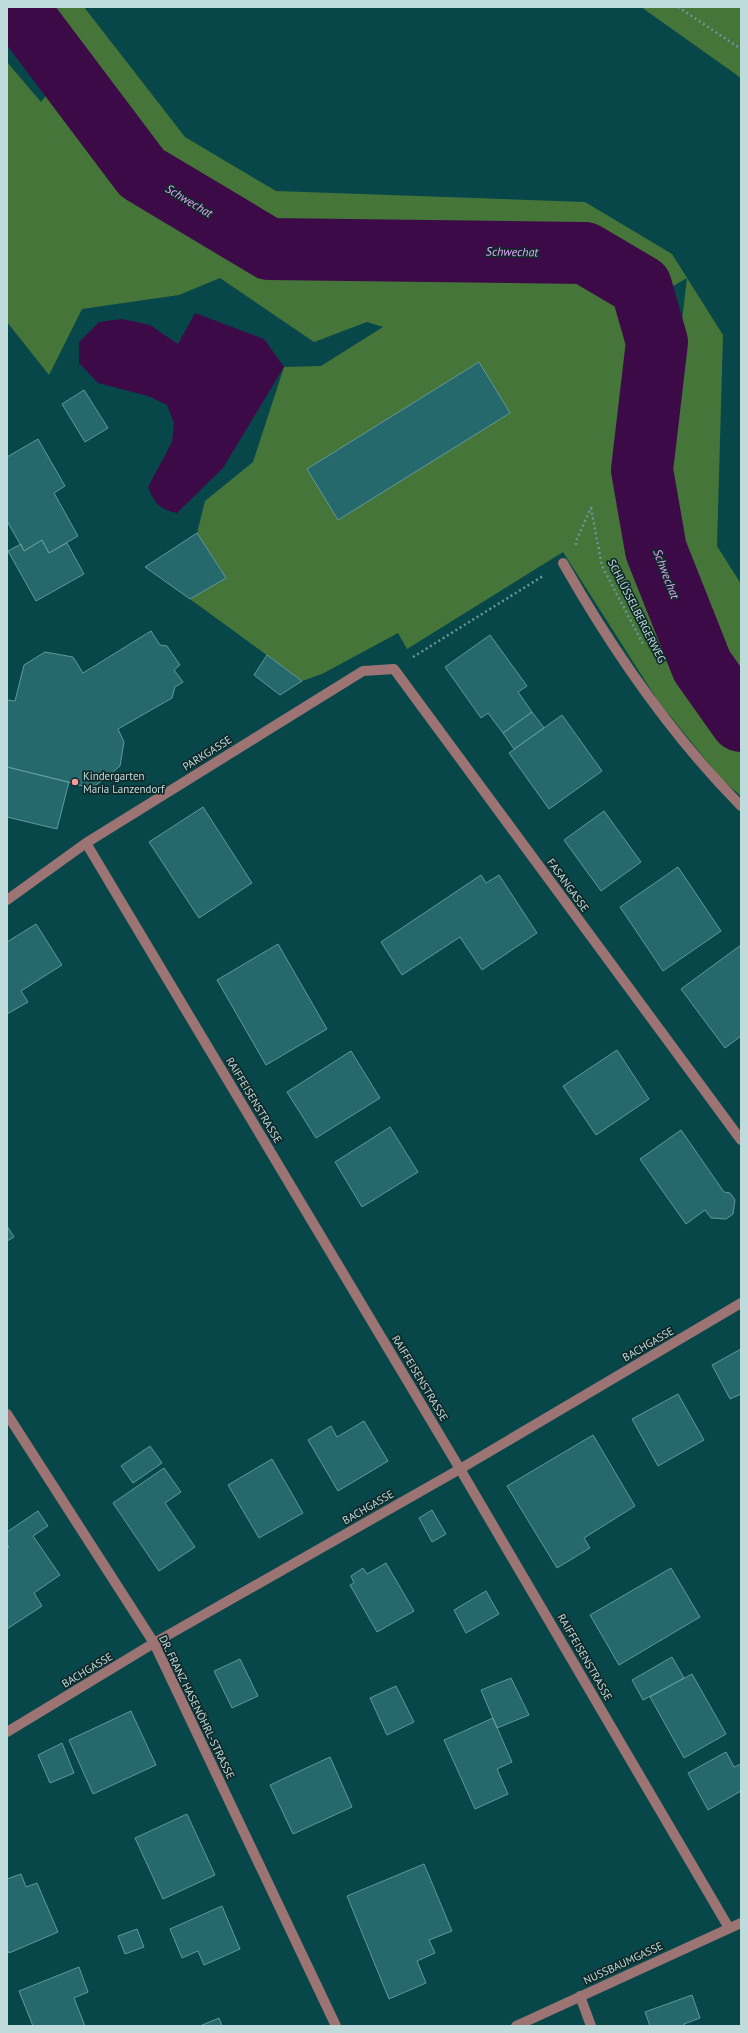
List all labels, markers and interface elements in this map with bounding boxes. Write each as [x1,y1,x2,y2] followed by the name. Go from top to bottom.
[163,181,217,221] water label: Schwechat
[486,244,539,259] water label: Schwechat
[650,547,683,602] water label: Schwechat
[605,557,669,665] street label: SCHLÜSSELBERGERWEG
[180,732,234,774] street label: PARKGASSE
[83,769,165,796] place label: Kindergarten Maria Lanzendorf
[70,777,80,787] marker: Kindergarten Maria Lanzendorf
[544,856,592,914] street label: FASANGASSE
[223,1055,285,1146] street label: RAIFFEISENSTRASSE
[620,1324,676,1364] street label: BACHGASSE
[389,1333,451,1424] street label: RAIFFEISENSTRASSE
[340,1487,396,1527] street label: BACHGASSE
[555,1611,616,1703] street label: RAIFFEISENSTRASSE
[156,1633,238,1781] street label: DR. FRANZ HASENÖHRL-STRASSE
[59,1649,115,1691] street label: BACHGASSE
[581,1938,665,1987] street label: NUSSBAUMGASSE

